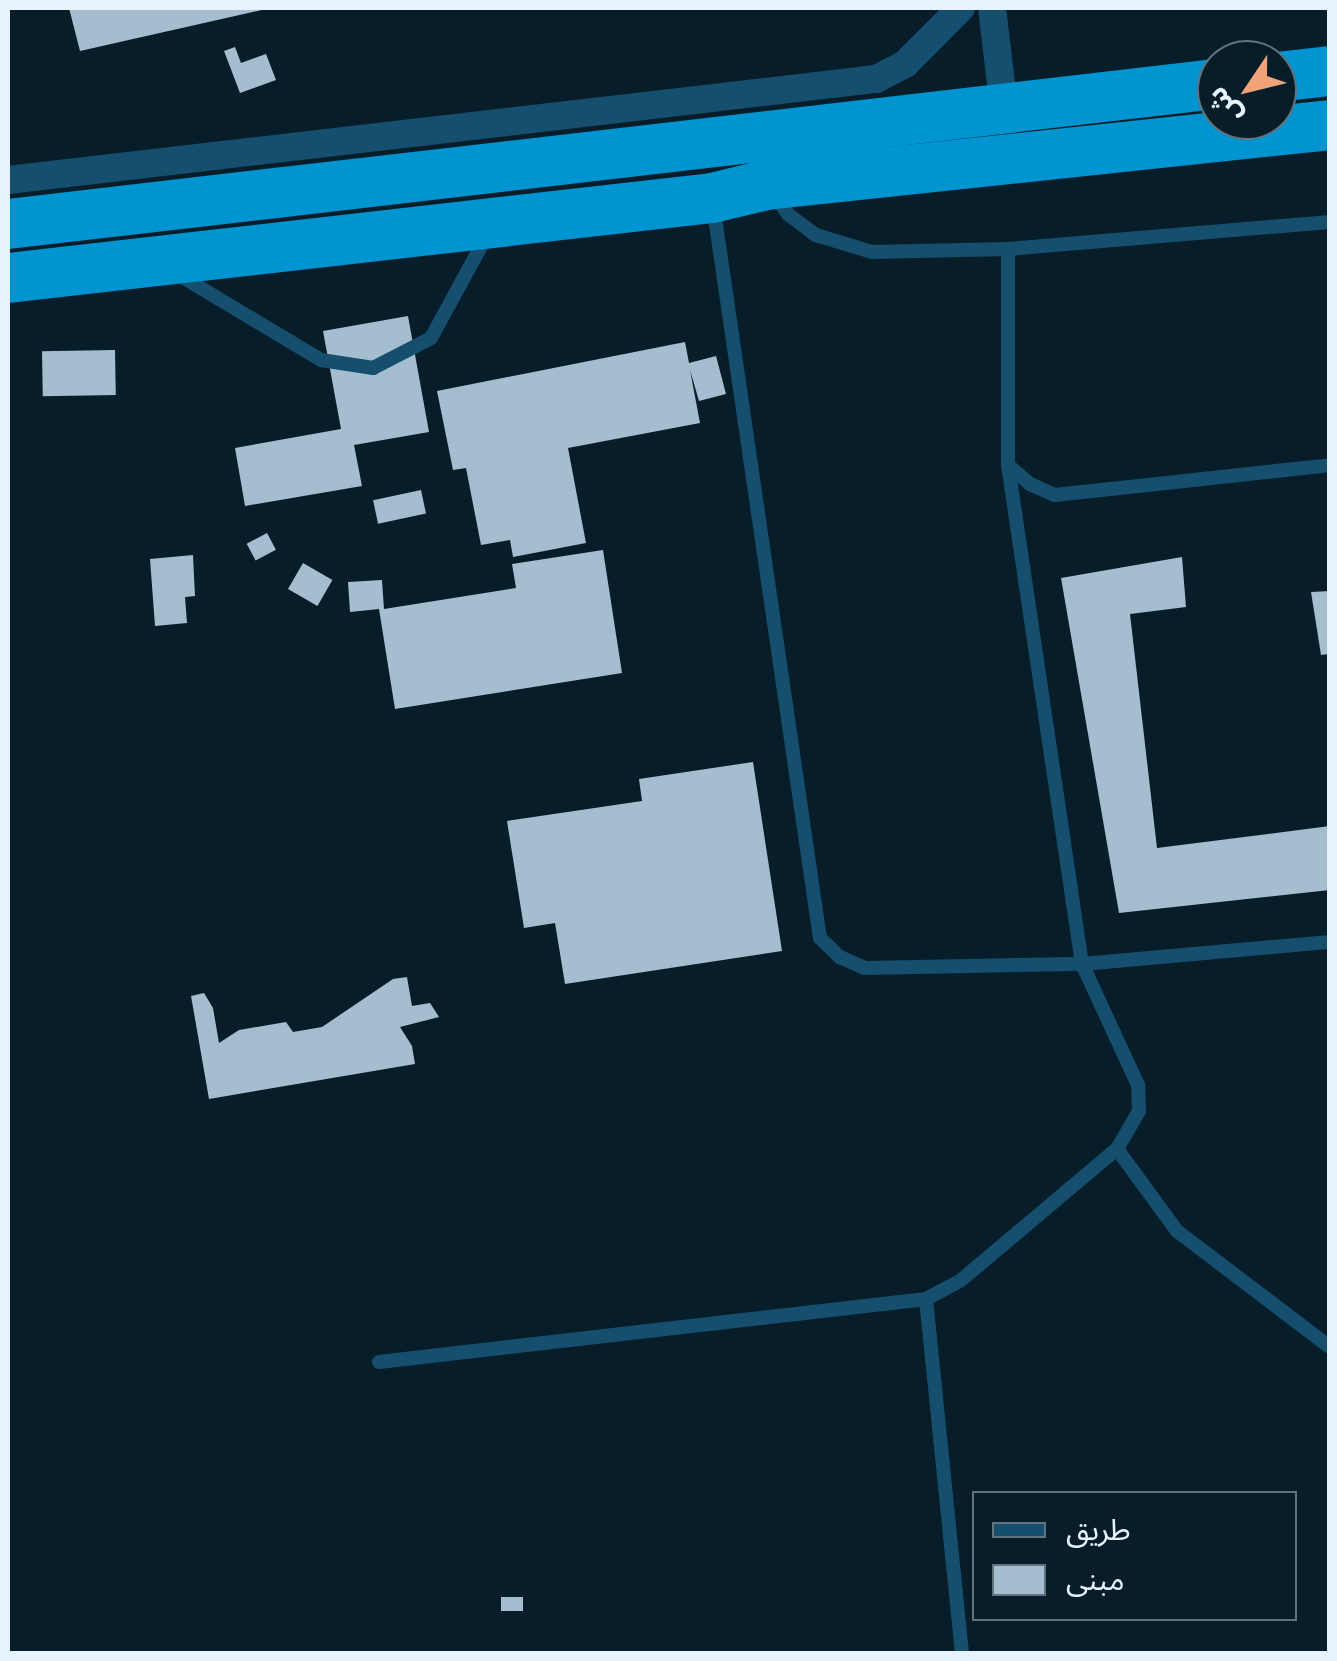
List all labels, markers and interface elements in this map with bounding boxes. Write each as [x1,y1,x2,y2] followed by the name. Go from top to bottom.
[1197,40,1297,140] north arrow
[1197,79,1251,133] text: ش
[972,1491,1297,1621] legend
[1066,1509,1131,1549] text: طريق
[1066,1559,1124,1599] text: مبنى

